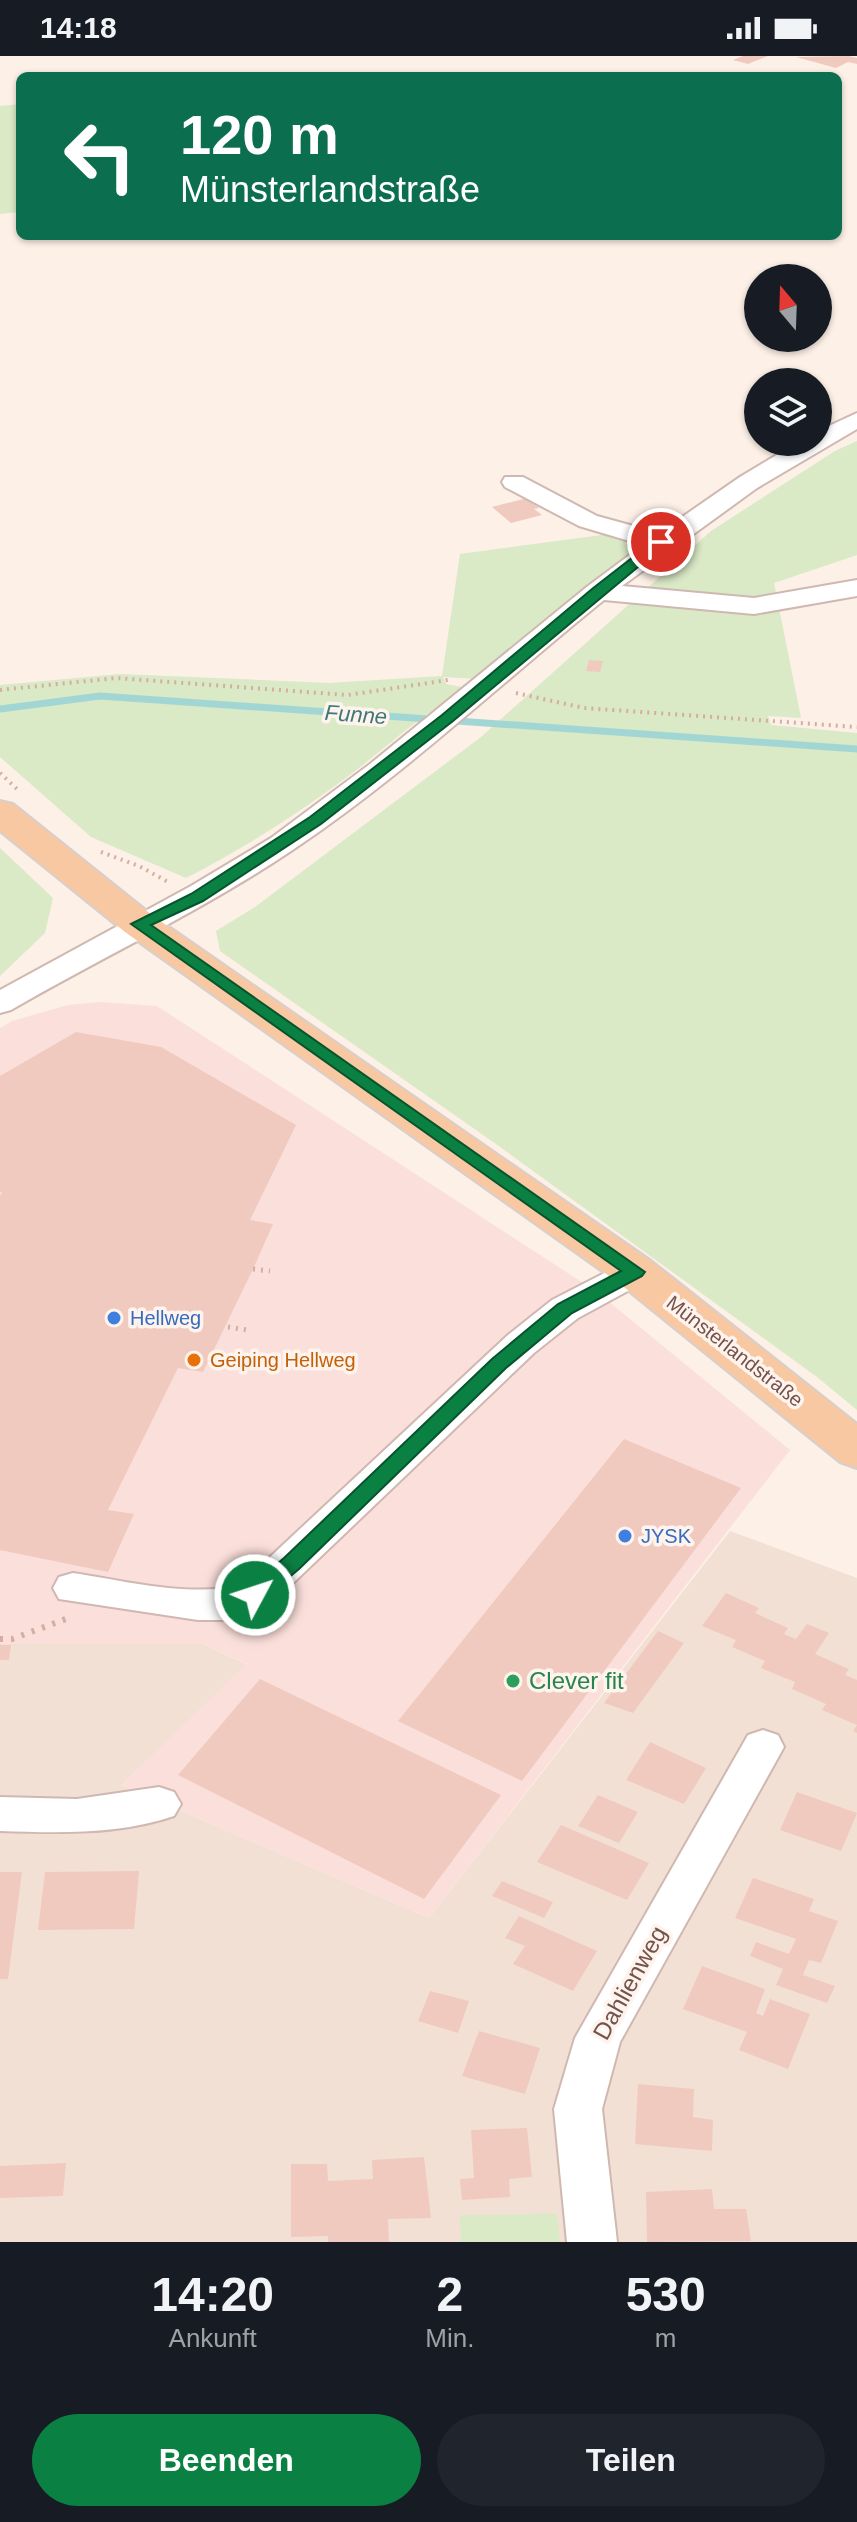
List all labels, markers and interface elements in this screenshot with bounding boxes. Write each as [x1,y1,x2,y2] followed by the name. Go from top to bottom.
[40,11,117,44] text: 14:18
[180,103,339,166] text: 120 m
[48,104,152,208] icon: left
[180,169,480,210] text: Münsterlandstraße
[744,264,832,352] north arrow
[744,264,832,456] map controls
[744,368,832,456] button: layers
[627,508,695,576] pin
[639,520,683,564] icon: arrive
[324,700,388,729] water label: Funne
[663,1291,807,1411] street label: Münsterlandstraße
[130,1307,201,1329] place label: Hellweg
[105,1309,123,1327] marker: Hellweg
[210,1349,356,1371] place label: Geiping Hellweg
[185,1351,203,1369] marker: Geiping Hellweg
[641,1525,692,1547] place label: JYSK
[616,1527,634,1545] marker: JYSK
[213,1553,297,1637] position arrow
[529,1667,624,1694] place label: Clever fit
[504,1672,522,1690] marker: Clever fit
[587,1921,672,2044] street label: Dahlienweg
[151,2268,274,2321] text: 14:20
[436,2268,463,2321] text: 2
[626,2268,706,2321] text: 530
[169,2323,257,2353] text: Ankunft
[425,2323,474,2353] text: Min.
[655,2323,677,2353] text: m
[32,2414,421,2506] button: Beenden
[437,2414,825,2506] button: Teilen

